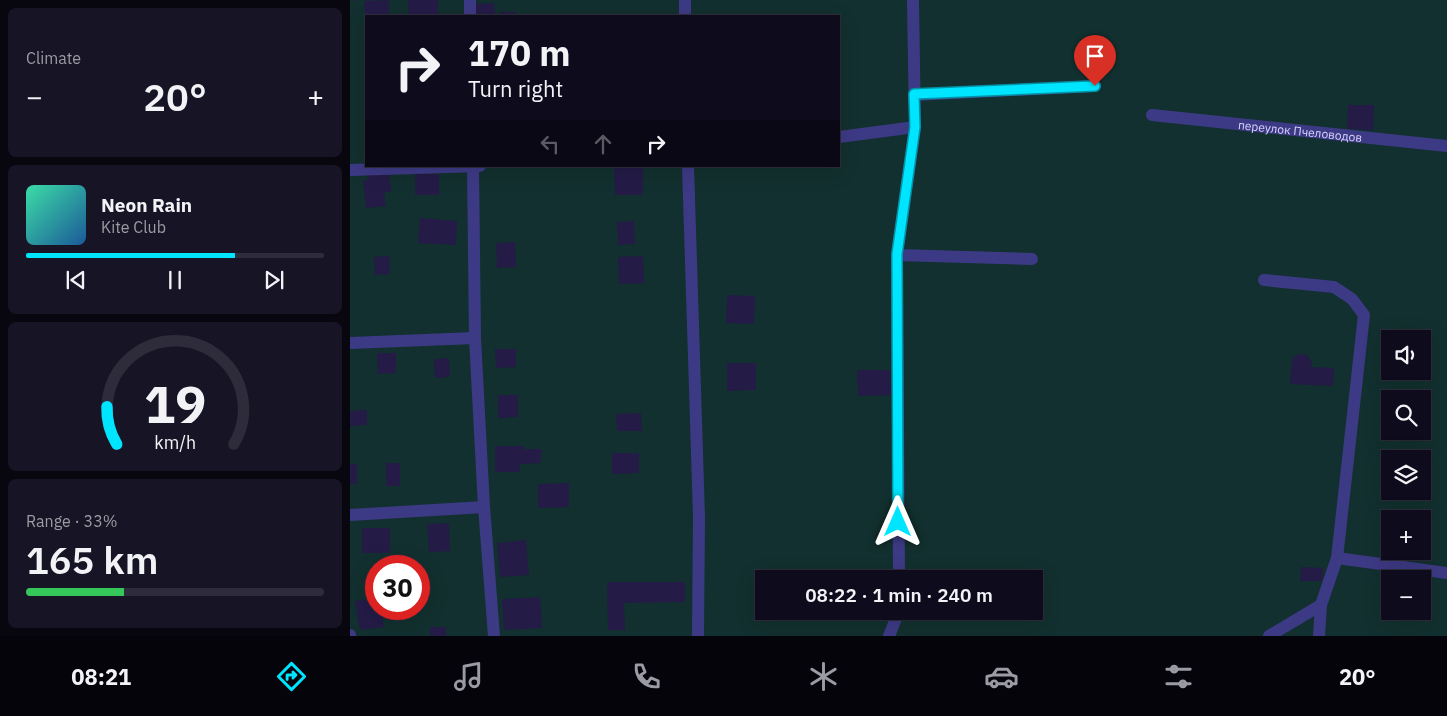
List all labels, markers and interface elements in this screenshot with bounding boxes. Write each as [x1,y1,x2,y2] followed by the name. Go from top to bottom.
[468,30,571,76] text: 170 m
[385,35,450,100] icon: right
[1074,35,1116,86] pin
[1081,42,1109,70] icon: arrive
[26,48,81,68] text: Climate
[143,72,207,121] text: 20°
[468,74,563,103] text: Turn right
[26,78,43,115] text: −
[307,78,324,115] text: +
[1237,117,1363,145] street label: переулок Пчеловодов
[536,130,564,158] icon: left
[589,130,617,158] icon: ahead
[642,130,670,158] icon: right
[101,193,192,217] text: Neon Rain
[101,217,166,237] text: Kite Club
[62,266,90,294] icon: previous
[161,266,189,294] icon: pause
[260,266,288,294] icon: next
[1381,330,1431,620] map controls
[1381,330,1431,380] button: sound
[144,370,206,437] text: 19
[1381,390,1431,440] button: search
[154,431,196,454] text: km/h
[1381,450,1431,500] button: layers
[871,495,923,547] position arrow
[1381,510,1431,560] button: +
[26,511,118,531] text: Range · 33%
[26,535,158,584] text: 165 km
[365,555,430,620] speed limit sign: 30
[1381,570,1431,620] button: −
[805,583,993,607] text: 08:22 · 1 min · 240 m
[274,659,309,694] icon: directions
[451,659,486,694] icon: music
[629,659,664,694] icon: phone
[806,659,841,694] icon: climate
[984,659,1019,694] icon: car
[1161,659,1196,694] icon: filters
[71,662,131,691] text: 08:21
[1339,662,1376,691] text: 20°

